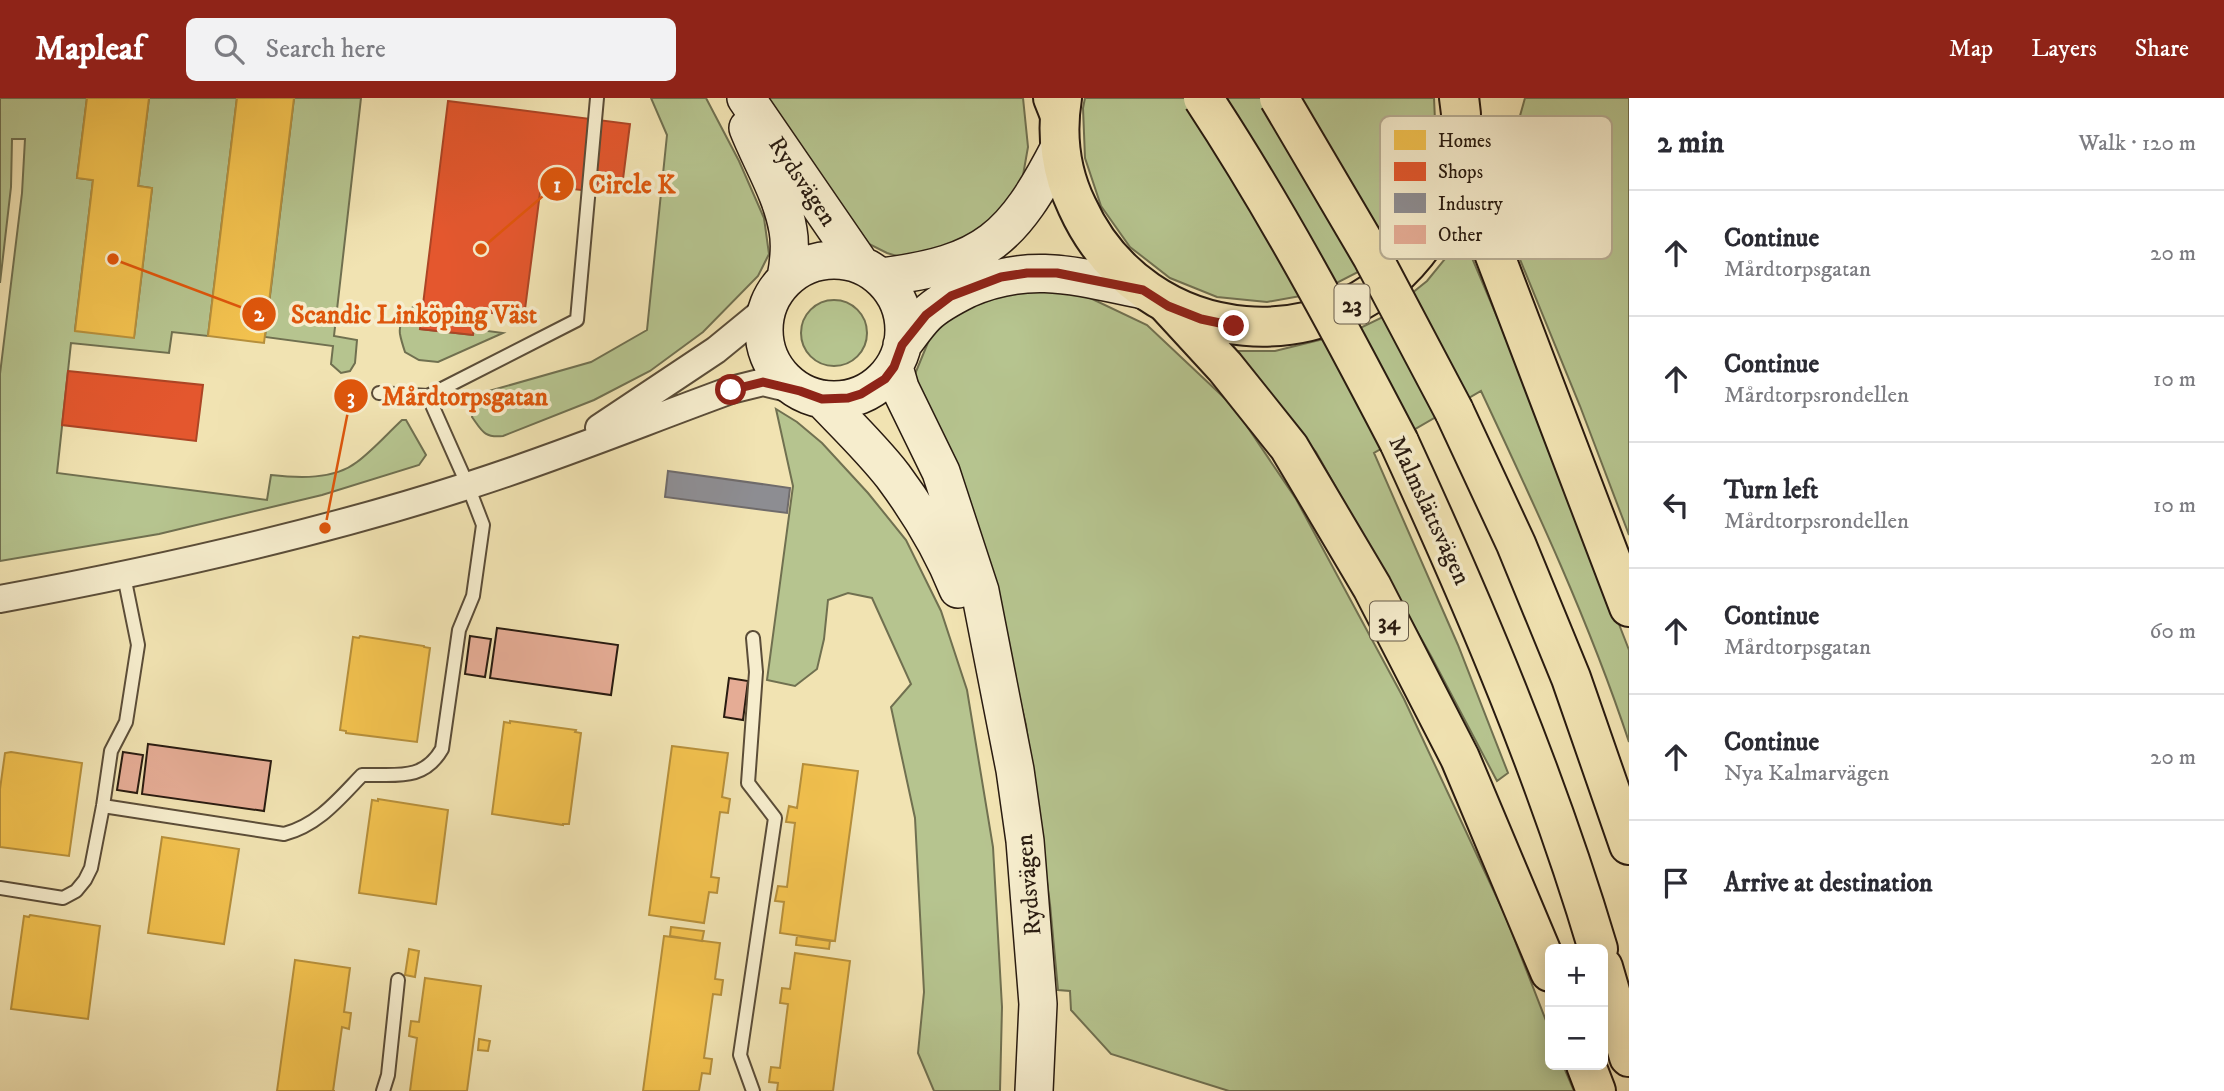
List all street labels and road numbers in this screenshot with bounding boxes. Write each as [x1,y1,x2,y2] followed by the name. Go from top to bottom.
[761,131,843,233] street label: Rydsvägen
[1334,284,1370,324] road number: 23
[1381,431,1477,590] street label: Malmslättsvägen
[1370,601,1408,640] road number: 34
[1010,832,1048,937] street label: Rydsvägen

